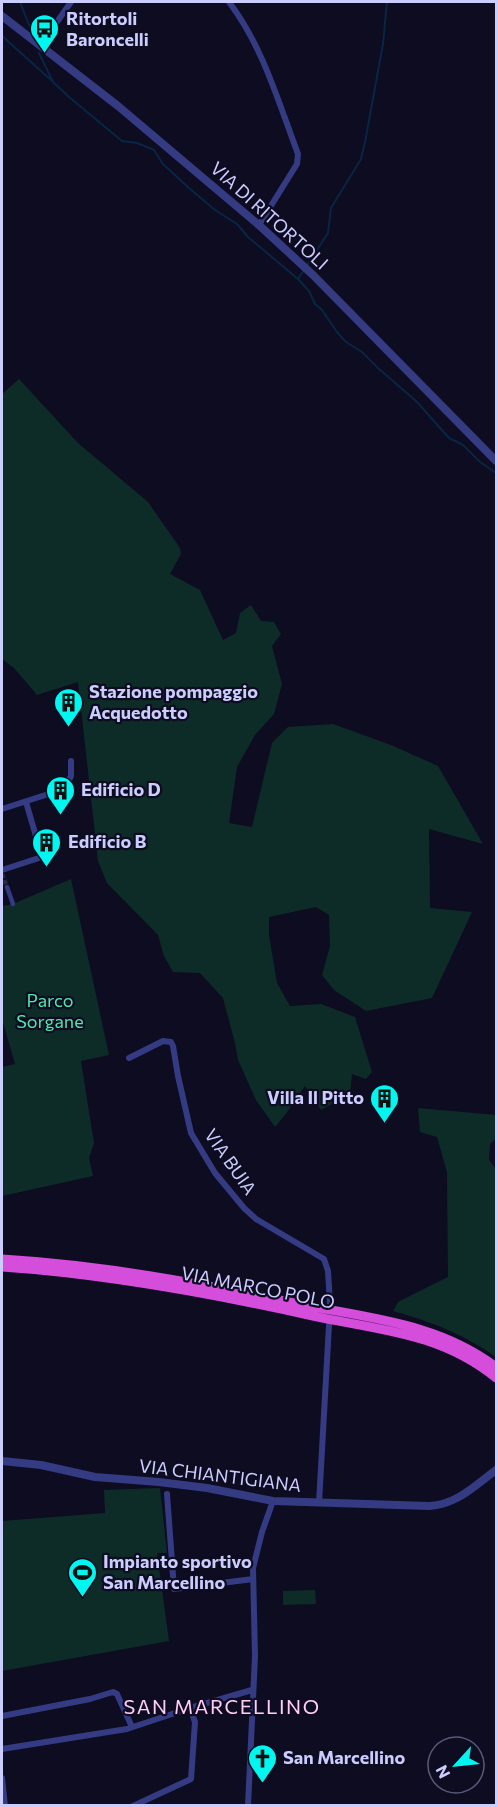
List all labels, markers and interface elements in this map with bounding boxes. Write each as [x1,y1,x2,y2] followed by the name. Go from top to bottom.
[66,7,149,50] place label: Ritortoli Baroncelli
[29,13,61,55] bus stop icon: Ritortoli Baroncelli
[206,157,333,274] street label: VIA DI RITORTOLI
[89,680,258,723] place label: Stazione pompaggio Acquedotto
[52,686,84,728] building icon: Stazione pompaggio Acquedotto
[44,774,76,816] building icon: Edificio D
[81,778,161,800] place label: Edificio D
[31,826,63,868] building icon: Edificio B
[68,830,147,852] place label: Edificio B
[16,989,84,1032] park label: Parco Sorgane
[369,1082,401,1124] building icon: Villa Il Pitto
[267,1086,364,1108] place label: Villa Il Pitto
[200,1124,261,1199] street label: VIA BUIA
[180,1261,337,1313] street label: VIA MARCO POLO
[138,1454,303,1496] street label: VIA CHIANTIGIANA
[103,1550,252,1593] place label: Impianto sportivo San Marcellino
[66,1556,98,1598] sports icon: Impianto sportivo San Marcellino
[124,1694,320,1718] district label: SAN MARCELLINO
[426,1735,486,1795] north arrow
[246,1742,278,1784] church icon: San Marcellino
[283,1746,405,1768] place label: San Marcellino
[431,1762,453,1782] text: N

